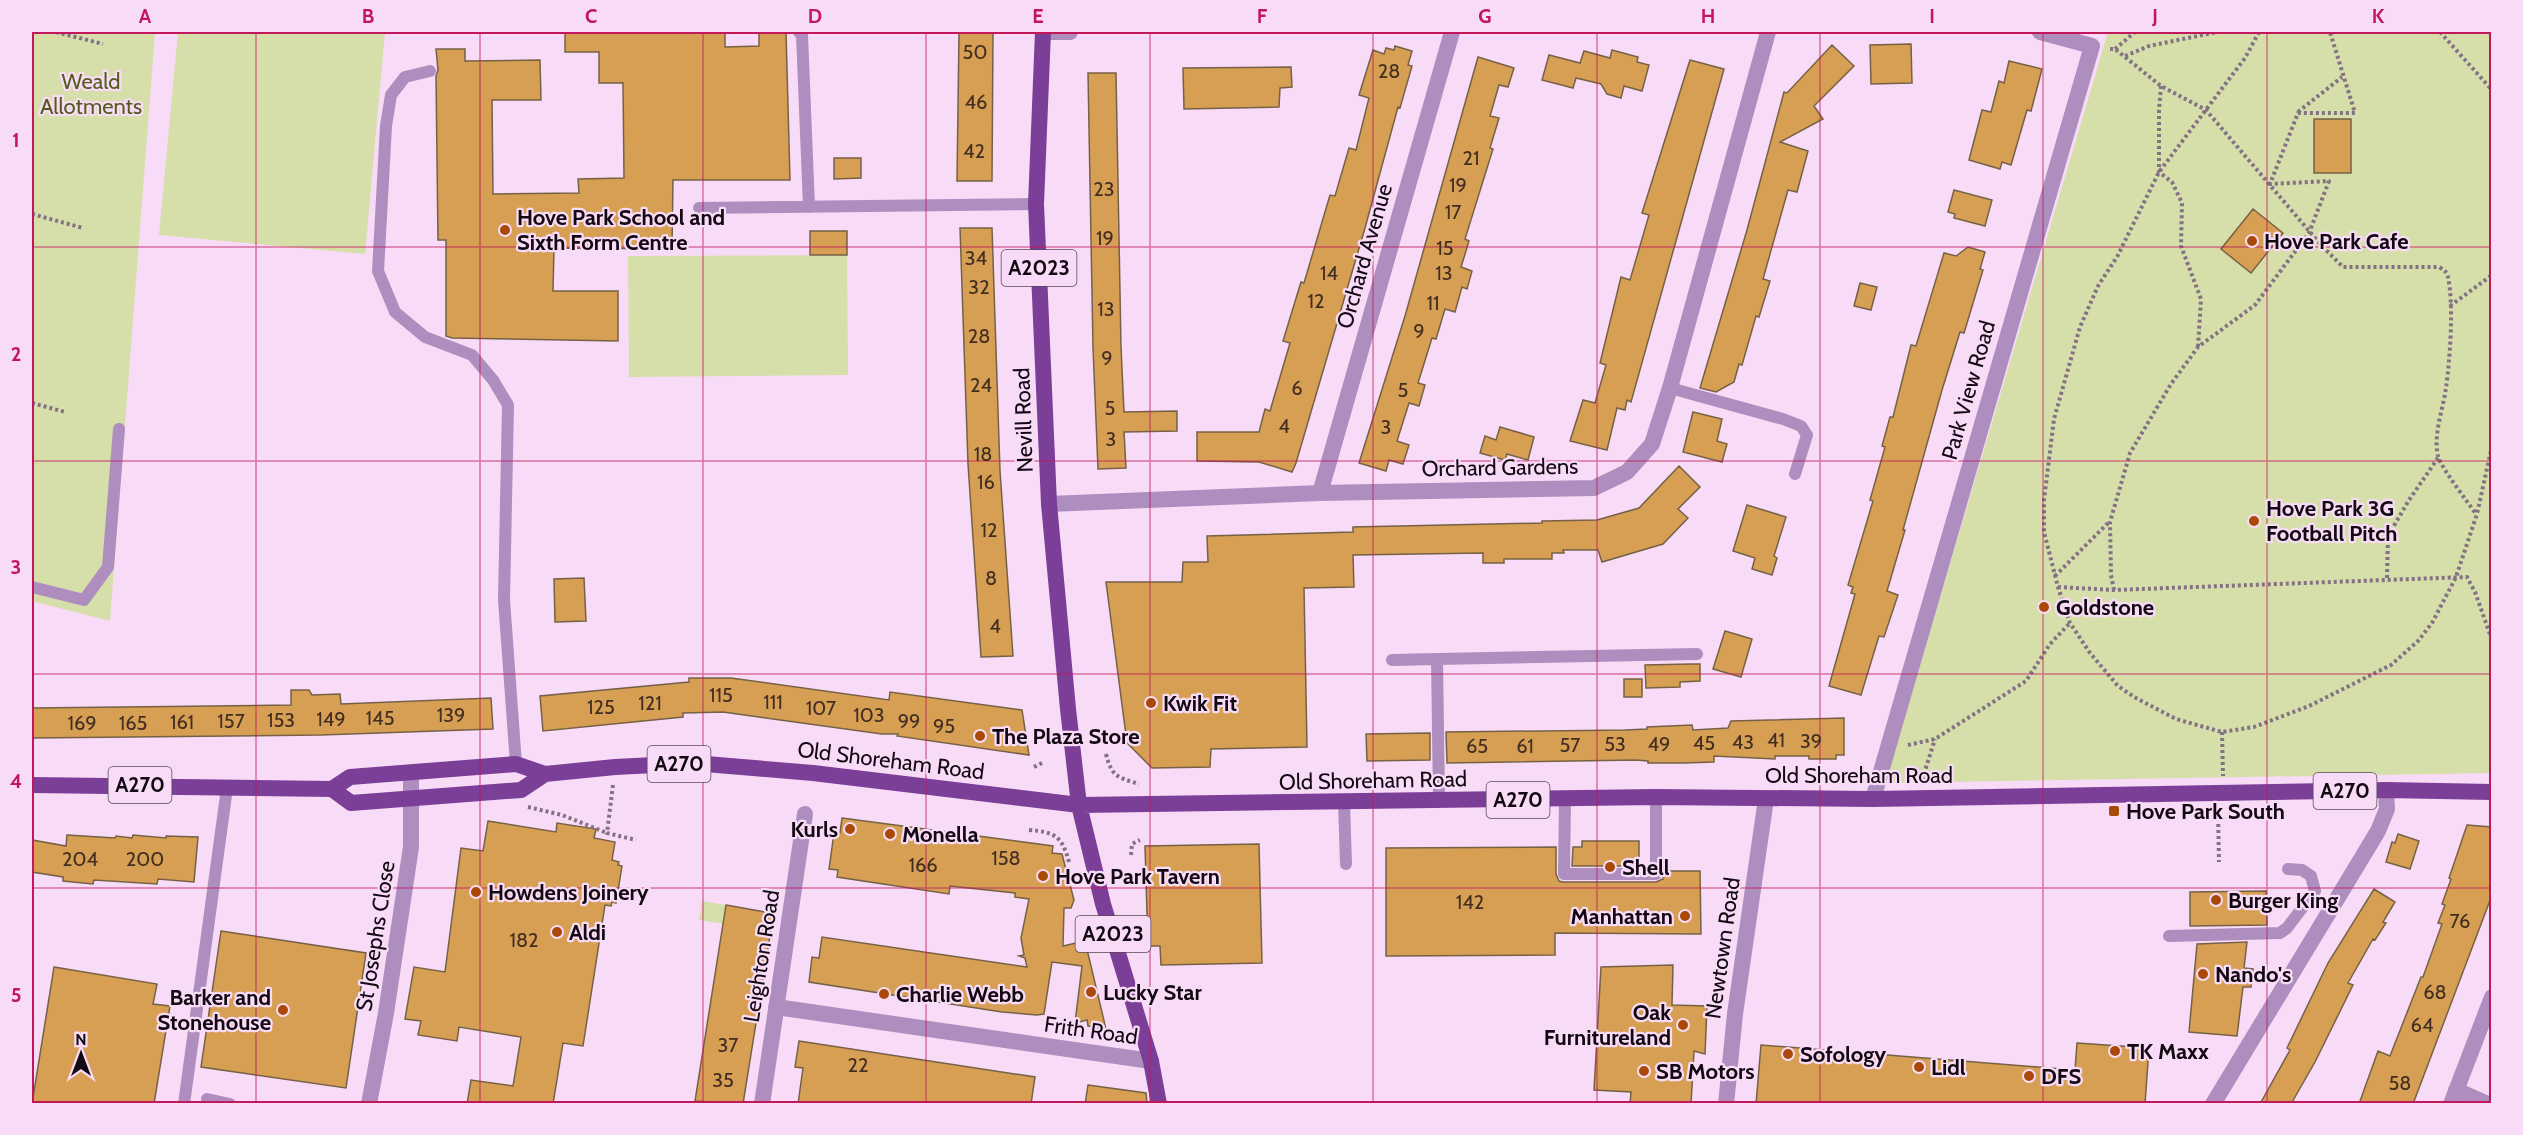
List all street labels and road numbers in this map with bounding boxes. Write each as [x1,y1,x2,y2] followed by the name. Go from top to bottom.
[1331,181,1398,332] street label: Orchard Avenue
[1002,250,1076,286] road number: A2023
[1936,317,2001,463] street label: Park View Road
[1008,367,1039,473] street label: Nevill Road
[1421,453,1579,482] street label: Orchard Gardens
[796,736,986,785] street label: Old Shoreham Road
[648,746,710,782] road number: A270
[1765,762,1953,789] street label: Old Shoreham Road
[1279,765,1467,796] street label: Old Shoreham Road
[108,767,172,803] road number: A270
[2314,773,2376,809] road number: A270
[1486,782,1550,818] road number: A270
[350,859,401,1013] street label: St Josephs Close
[1699,876,1746,1021] street label: Newtown Road
[738,888,785,1024] street label: Leighton Road
[1076,916,1150,952] road number: A2023
[1042,1011,1139,1050] street label: Frith Road

